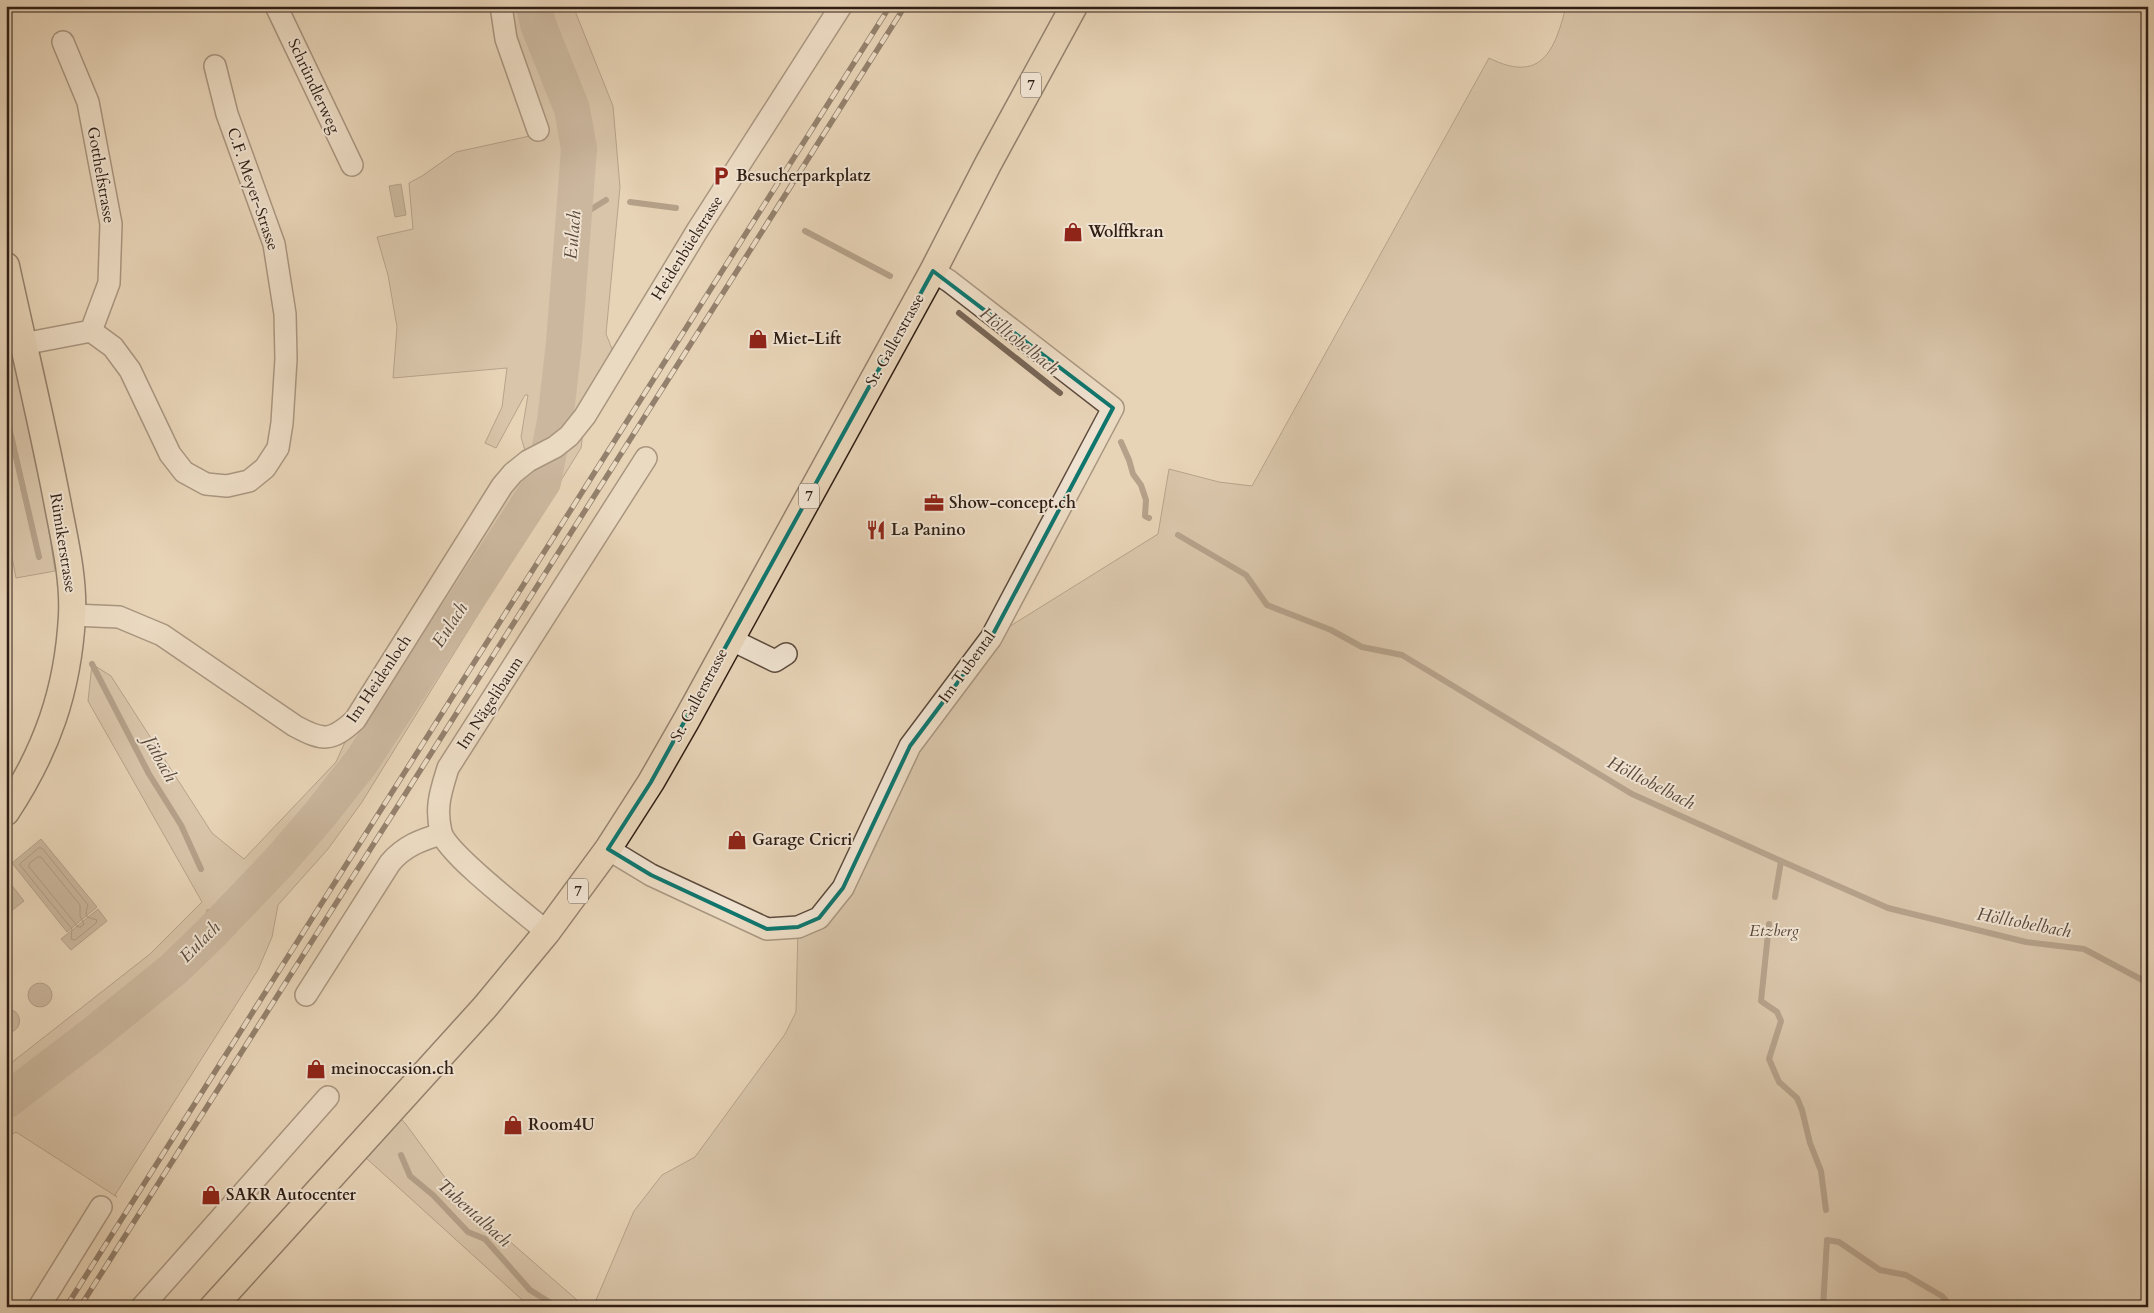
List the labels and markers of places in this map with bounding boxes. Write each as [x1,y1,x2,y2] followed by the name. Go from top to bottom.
[710,165,732,187] parking icon: Besucherparkplatz
[736,165,871,187] place label: Besucherparkplatz
[1062,221,1084,243] shop icon: Wolffkran
[1087,221,1164,243] place label: Wolffkran
[747,328,769,350] shop icon: Miet-Lift
[773,328,842,350] place label: Miet-Lift
[923,492,945,514] office icon: Show-concept.ch
[949,492,1076,514] place label: Show-concept.ch
[865,519,887,541] restaurant icon: La Panino
[891,519,966,541] place label: La Panino
[726,829,748,851] shop icon: Garage Cricri
[752,829,852,851] place label: Garage Cricri
[305,1058,327,1080] shop icon: meinoccasion.ch
[331,1058,454,1080] place label: meinoccasion.ch
[502,1114,524,1136] shop icon: Room4U
[528,1114,594,1136] place label: Room4U
[200,1184,222,1206] shop icon: SAKR Autocenter
[226,1184,356,1206] place label: SAKR Autocenter

